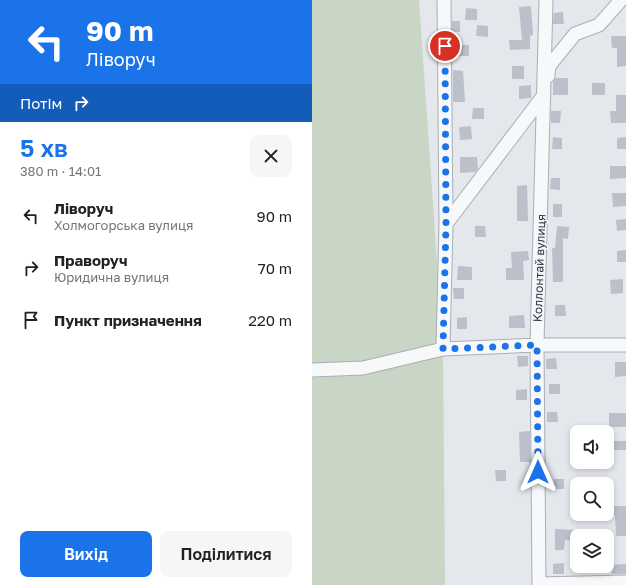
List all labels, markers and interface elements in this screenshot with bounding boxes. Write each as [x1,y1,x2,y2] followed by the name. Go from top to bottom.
[86,14,153,47] text: 90 m
[20,16,72,68] icon: left
[428,29,462,63] pin
[434,35,456,57] icon: arrive
[86,48,156,70] text: Ліворуч
[70,92,92,114] icon: right
[20,94,62,112] text: Потім
[20,133,68,162] text: 5 хв
[250,135,292,177] button: close
[20,163,101,179] text: 380 m · 14:01
[54,199,113,217] text: Ліворуч
[20,205,42,227] icon: left
[257,207,292,225] text: 90 m
[530,214,548,322] street label: Коллонтай вулиця
[54,217,194,233] text: Холмогорська вулиця
[54,251,128,269] text: Праворуч
[20,257,42,279] icon: right
[258,259,292,277] text: 70 m
[54,269,169,285] text: Юридична вулиця
[20,309,42,331] icon: arrive
[54,311,202,329] text: Пункт призначення
[248,311,292,329] text: 220 m
[570,425,614,573] map controls
[570,425,614,469] button: sound
[517,451,559,493] position arrow
[570,477,614,521] button: search
[570,529,614,573] button: layers
[20,531,152,577] button: Вихід
[160,531,292,577] button: Поділитися

